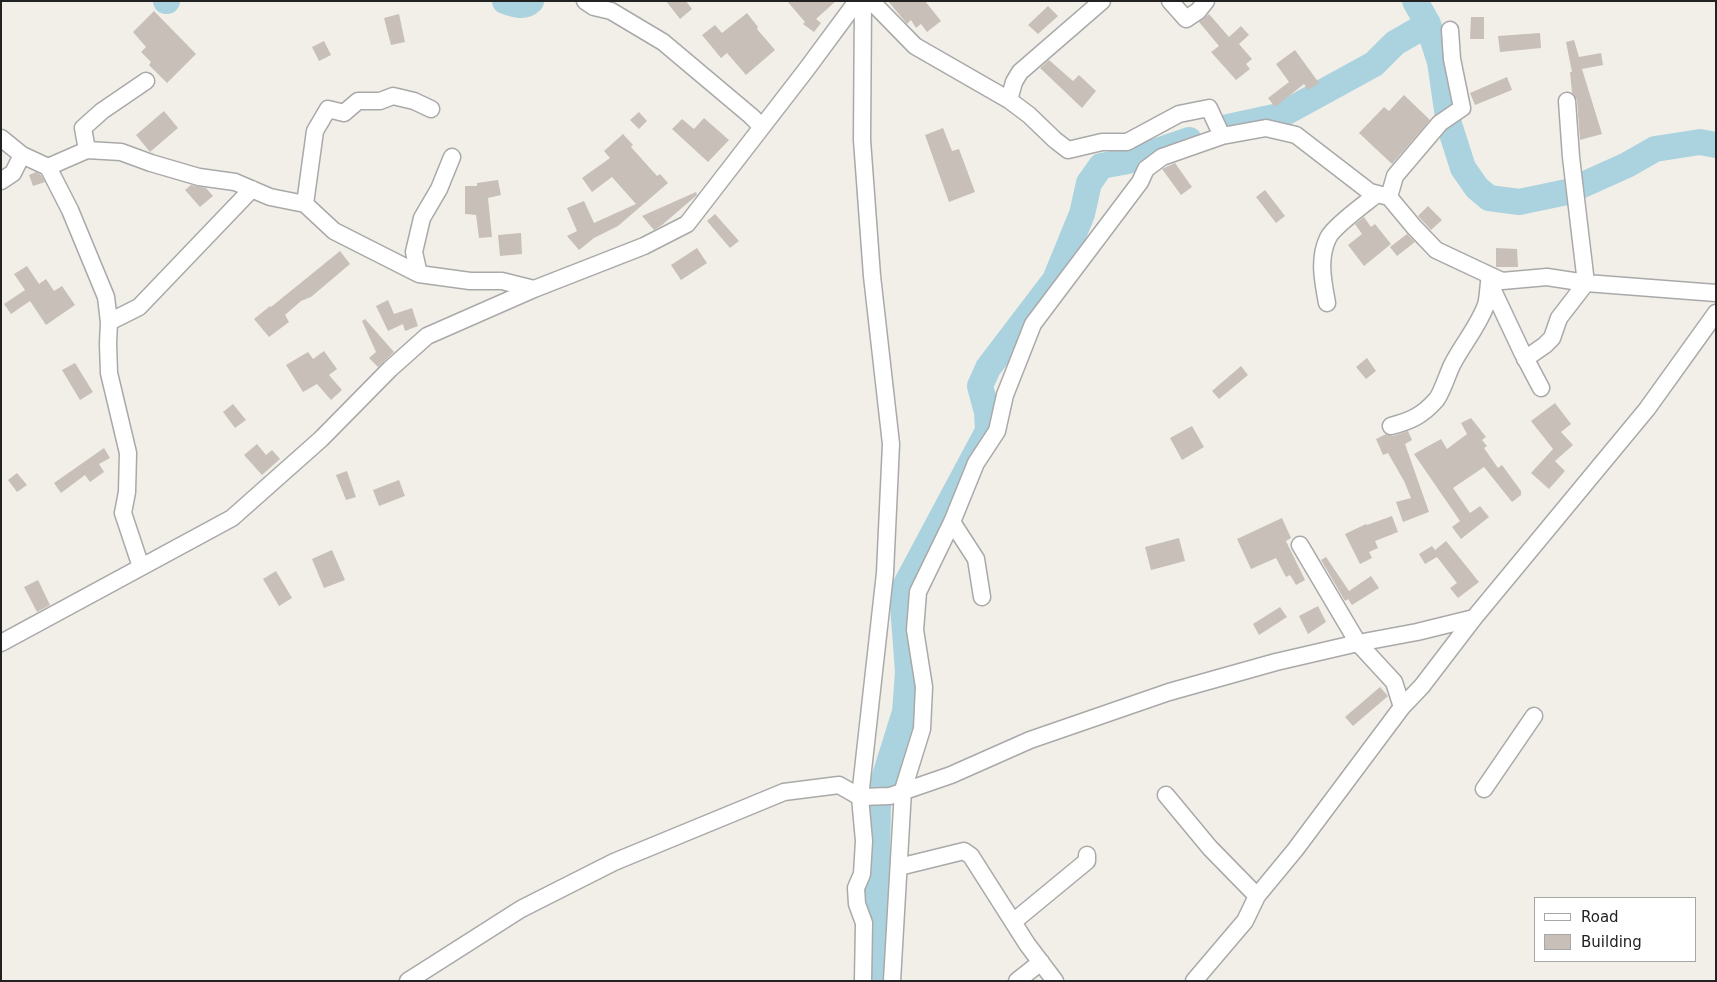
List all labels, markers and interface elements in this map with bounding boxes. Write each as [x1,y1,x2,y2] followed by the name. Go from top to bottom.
[1534,897,1697,962] legend
[1581,908,1619,926] text: Road
[1581,933,1642,951] text: Building

